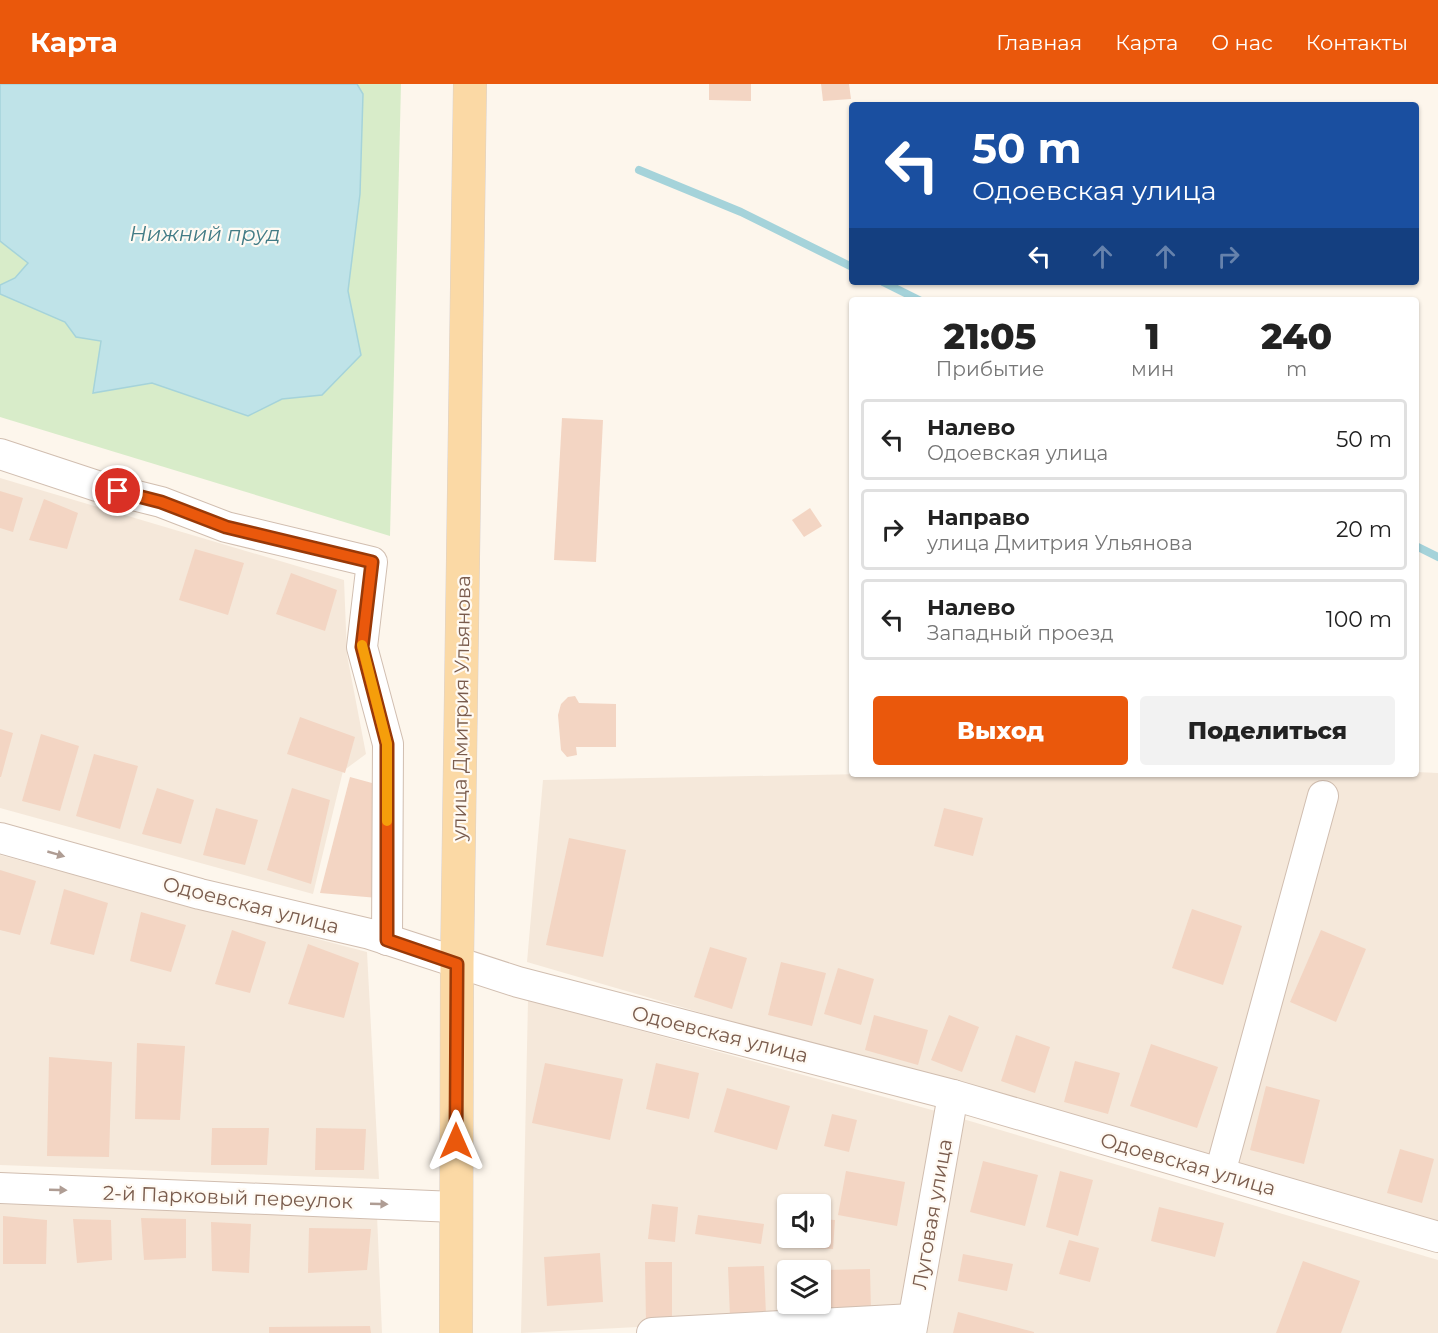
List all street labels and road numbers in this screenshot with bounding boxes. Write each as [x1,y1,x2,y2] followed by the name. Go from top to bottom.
[447,575,475,842] street label: улица Дмитрия Ульянова
[160,871,342,939] street label: Одоевская улица
[629,1000,811,1068] street label: Одоевская улица
[1098,1128,1278,1200] street label: Одоевская улица
[907,1137,957,1291] street label: Луговая улица
[103,1181,354,1213] street label: 2-й Парковый переулок

